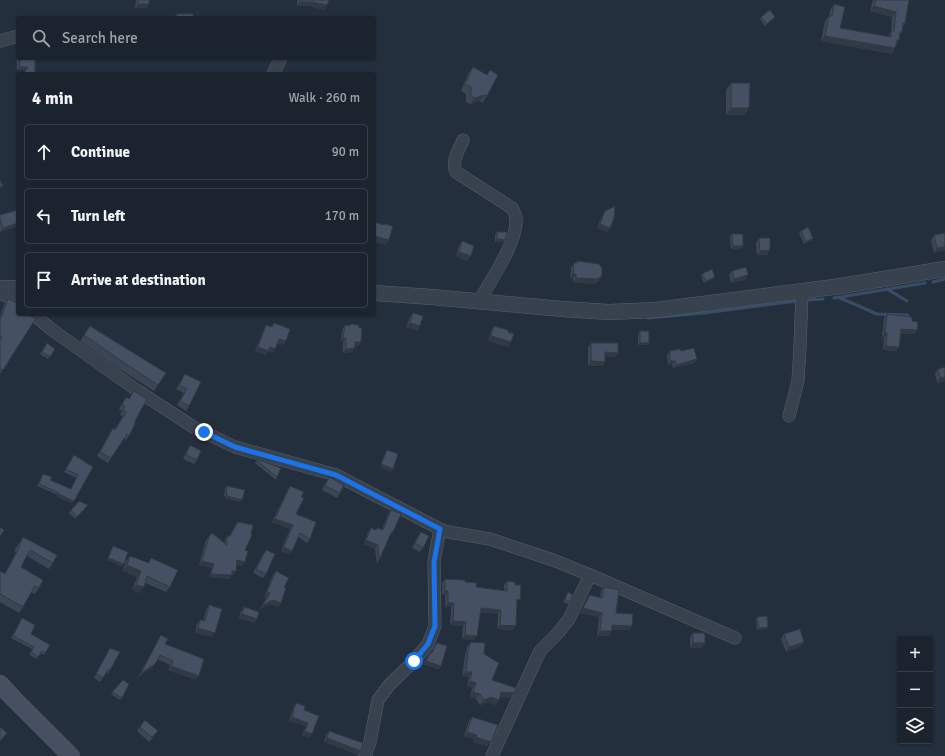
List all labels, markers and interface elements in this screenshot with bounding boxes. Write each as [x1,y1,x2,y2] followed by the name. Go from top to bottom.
[16,16,376,60] search box
[30,27,52,49] icon: search
[62,29,138,47] text: Search here
[32,88,73,109] text: 4 min
[289,90,360,106] text: Walk · 260 m
[33,141,55,163] icon: ahead
[71,143,130,161] text: Continue
[332,144,359,160] text: 90 m
[33,205,55,227] icon: left
[71,207,125,225] text: Turn left
[325,208,359,224] text: 170 m
[33,269,55,291] icon: arrive
[71,271,206,289] text: Arrive at destination
[195,423,213,441] route end
[897,636,933,744] map controls
[897,636,933,672] button: +
[405,652,423,670] route start
[897,672,933,708] button: −
[897,708,933,744] button: layers

